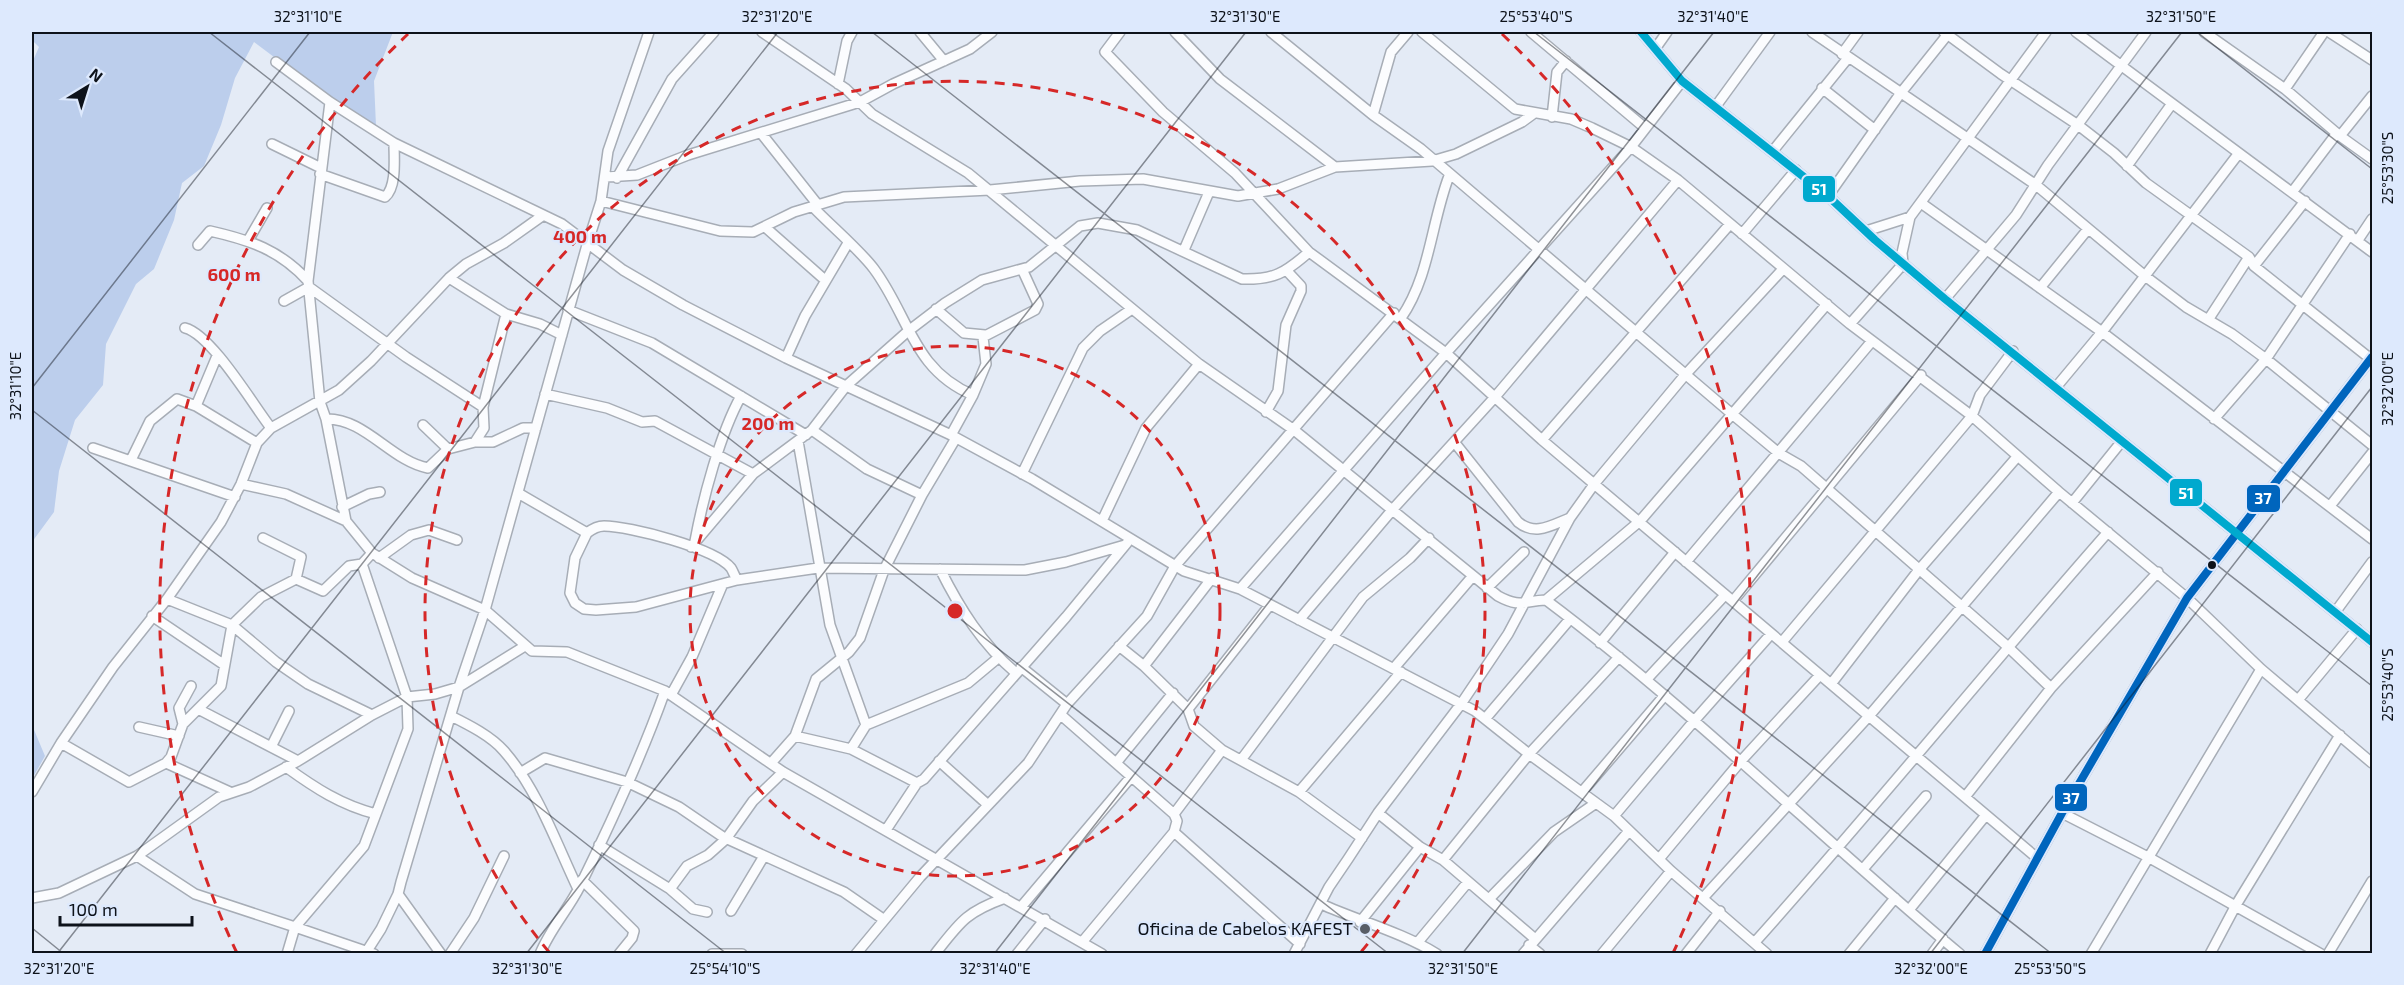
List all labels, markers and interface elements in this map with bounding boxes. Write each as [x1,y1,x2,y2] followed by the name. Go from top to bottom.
[274,7,342,25] text: 32°31'10"E
[742,7,812,25] text: 32°31'20"E
[1210,7,1280,25] text: 32°31'30"E
[1499,7,1573,25] text: 25°53'40"S
[1677,7,1749,25] text: 32°31'40"E
[2146,7,2216,25] text: 32°31'50"E
[57,57,117,117] north arrow
[86,64,107,86] text: N
[2378,132,2396,204] text: 25°53'30"S
[1802,175,1836,203] line badge: 51
[1811,179,1827,198] text: 51
[553,225,607,247] text: 400 m
[207,263,261,285] text: 600 m
[6,352,24,420] text: 32°31'10"E
[2378,352,2396,426] text: 32°32'00"E
[742,412,794,434] text: 200 m
[2169,478,2203,507] line badge: 51
[2178,483,2194,502] text: 51
[2246,484,2281,513] line badge: 37
[2254,488,2272,507] text: 37
[2206,559,2218,571] unlabelled marker
[945,601,965,621] centre of rings
[2378,648,2396,722] text: 25°53'40"S
[2054,783,2088,812] line badge: 37
[2062,788,2080,807] text: 37
[60,889,192,927] scale bar
[69,898,118,920] text: 100 m
[1137,917,1354,939] place label: Oficina de Cabelos KAFEST
[1358,922,1372,936] marker: Oficina de Cabelos KAFEST
[24,959,94,977] text: 32°31'20"E
[492,959,562,977] text: 32°31'30"E
[690,959,760,977] text: 25°54'10"S
[959,959,1031,977] text: 32°31'40"E
[1428,959,1498,977] text: 32°31'50"E
[1894,959,1968,977] text: 32°32'00"E
[2014,959,2086,977] text: 25°53'50"S

